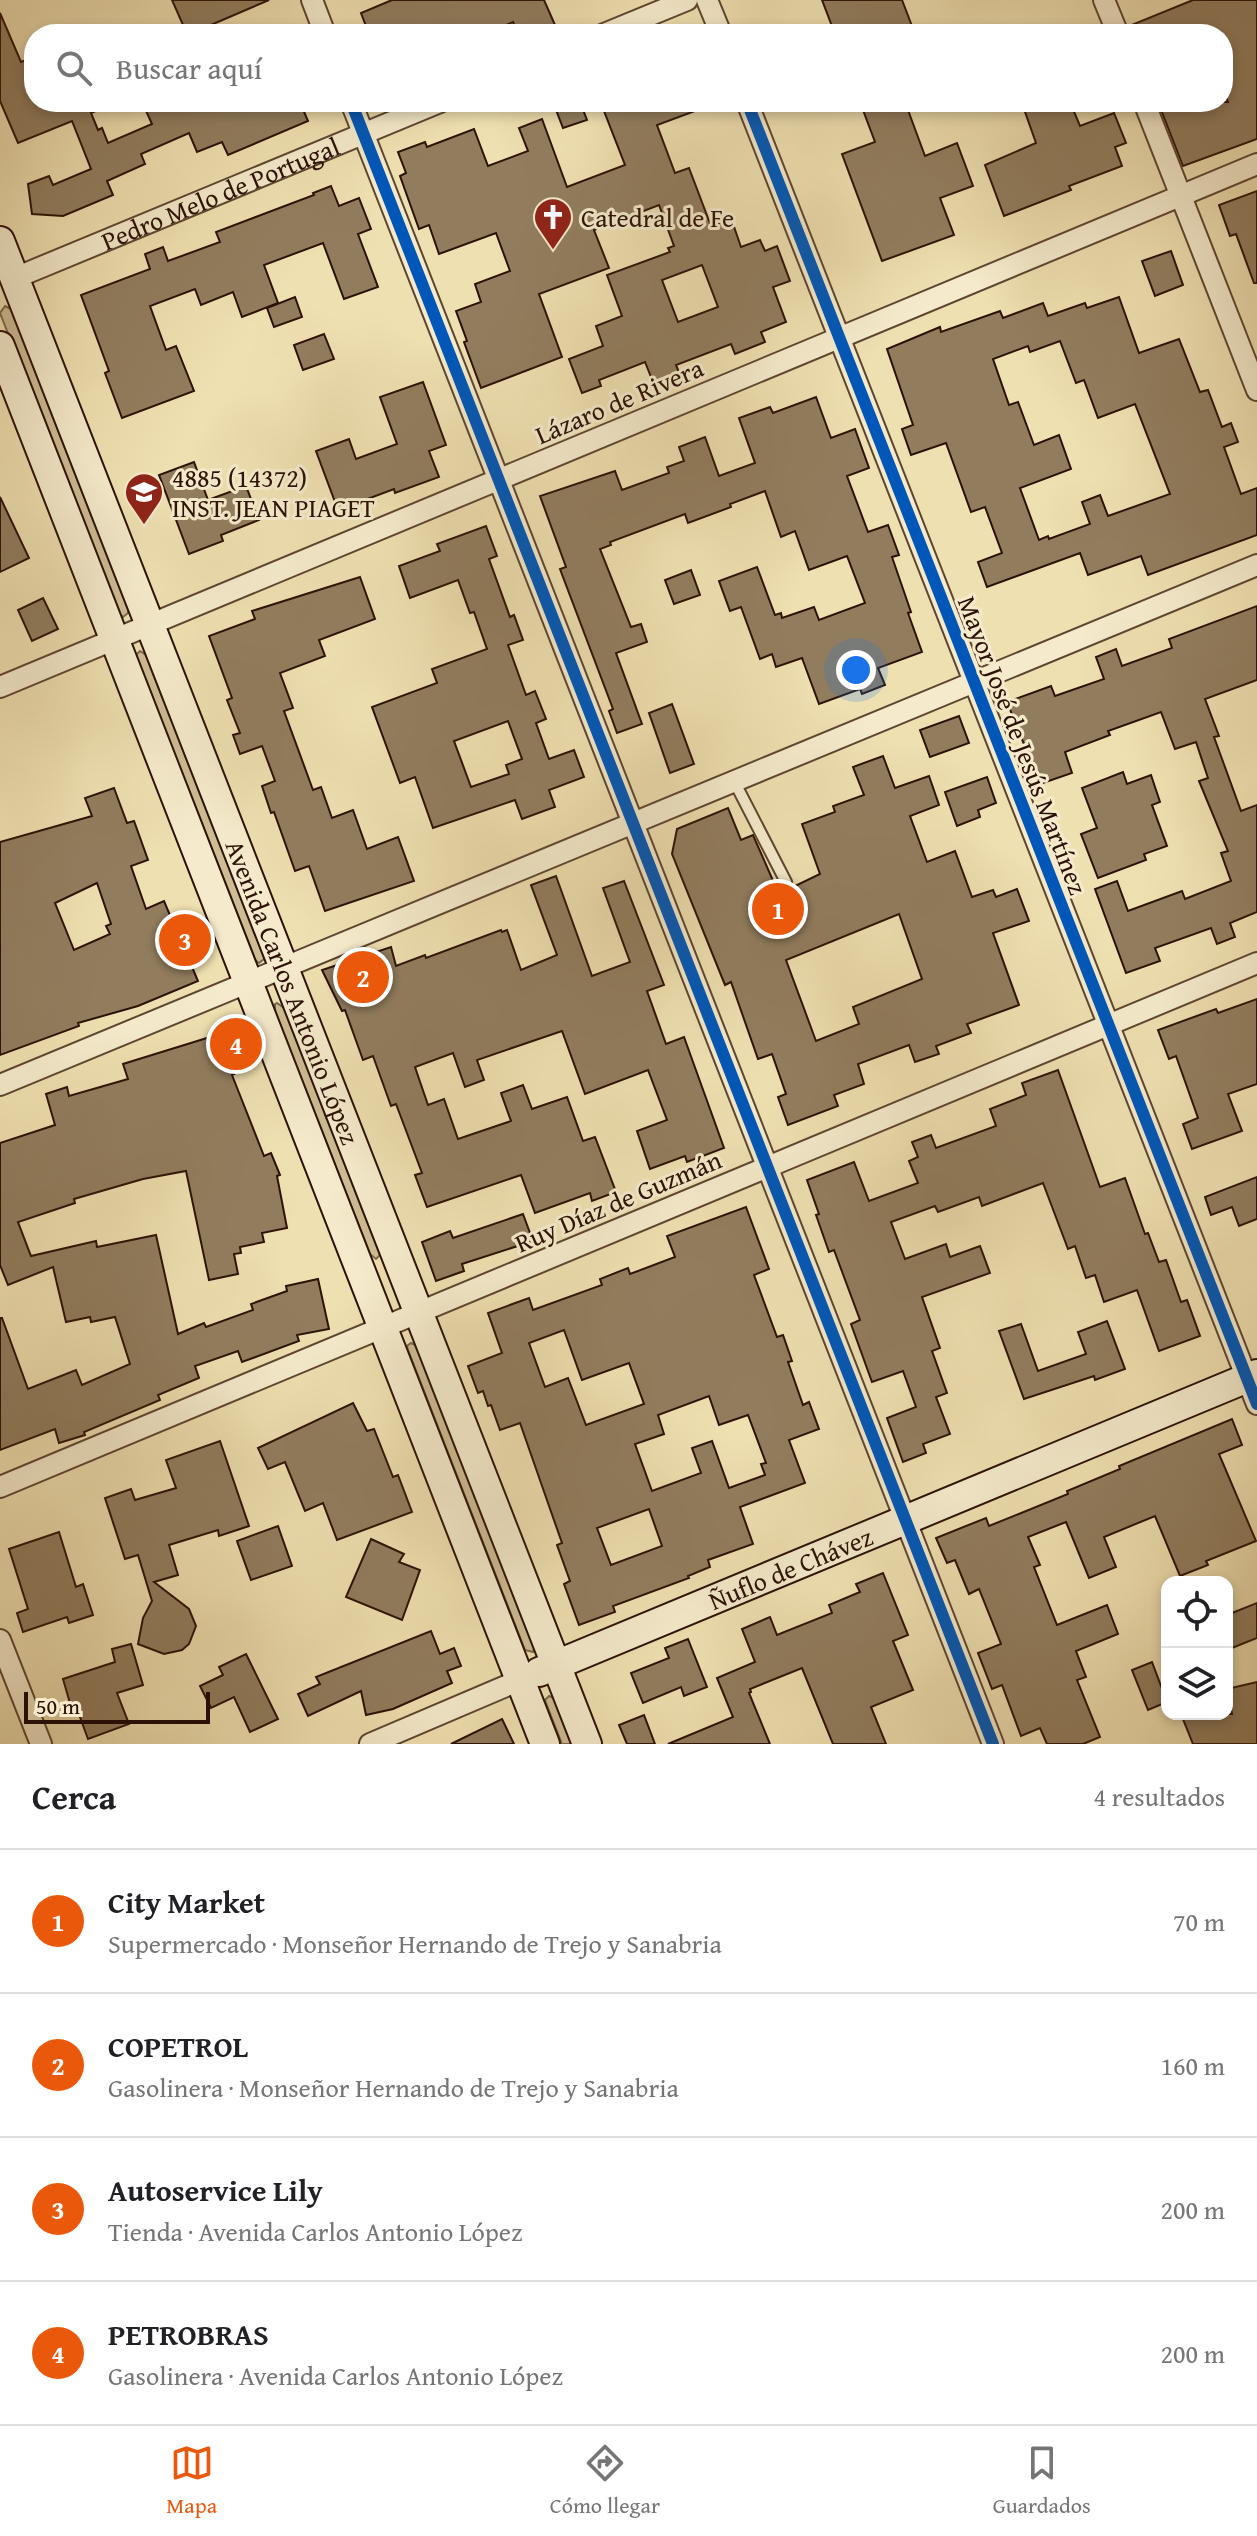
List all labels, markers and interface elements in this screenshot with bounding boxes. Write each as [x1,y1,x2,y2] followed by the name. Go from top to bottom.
[24,24,1233,112] search box
[52,46,96,90] icon: search
[116,46,262,90] text: Buscar aquí
[95,126,345,260] street label: Pedro Melo de Portugal
[532,196,574,251] church icon: Catedral de Fe
[581,198,734,237] place label: Catedral de Fe
[529,348,710,454] street label: Lázaro de Rivera
[172,458,375,527] place label: 4885 (14372) INST. JEAN PIAGET
[123,471,165,526] school or university icon: 4885 (14372) INST. JEAN PIAGET
[948,590,1098,900] street label: Mayor José de Jesús Martínez
[836,650,876,690] your location
[216,834,370,1150] street label: Avenida Carlos Antonio López
[752,879,804,939] pin: 1
[159,910,211,970] pin: 3
[337,947,389,1007] pin: 2
[210,1014,262,1074] pin: 4
[509,1140,728,1262] street label: Ruy Díaz de Guzmán
[702,1516,878,1619] street label: Ñuflo de Chávez
[1161,1576,1233,1720] map controls
[1161,1576,1233,1648] button: locate
[1161,1648,1233,1720] button: layers
[24,1688,210,1724] scale bar
[36,1690,80,1722] text: 50 m
[32,1772,116,1821] text: Cerca
[1094,1777,1225,1816] text: 4 resultados
[108,1880,265,1924] text: City Market
[51,1902,65,1941] text: 1
[1173,1902,1225,1941] text: 70 m
[108,1924,722,1963] text: Supermercado · Monseñor Hernando de Trejo y Sanabria
[108,2024,248,2068] text: COPETROL
[51,2046,65,2085] text: 2
[1160,2046,1225,2085] text: 160 m
[108,2068,679,2107] text: Gasolinera · Monseñor Hernando de Trejo y Sanabria
[108,2168,323,2212] text: Autoservice Lily
[51,2190,65,2229] text: 3
[1160,2190,1225,2229] text: 200 m
[108,2212,522,2251] text: Tienda · Avenida Carlos Antonio López
[108,2312,269,2356] text: PETROBRAS
[51,2334,65,2373] text: 4
[1160,2334,1225,2373] text: 200 m
[108,2356,563,2395] text: Gasolinera · Avenida Carlos Antonio López
[166,2441,217,2521] tab: Mapa
[550,2441,660,2521] tab: Cómo llegar
[993,2441,1091,2521] tab: Guardados

